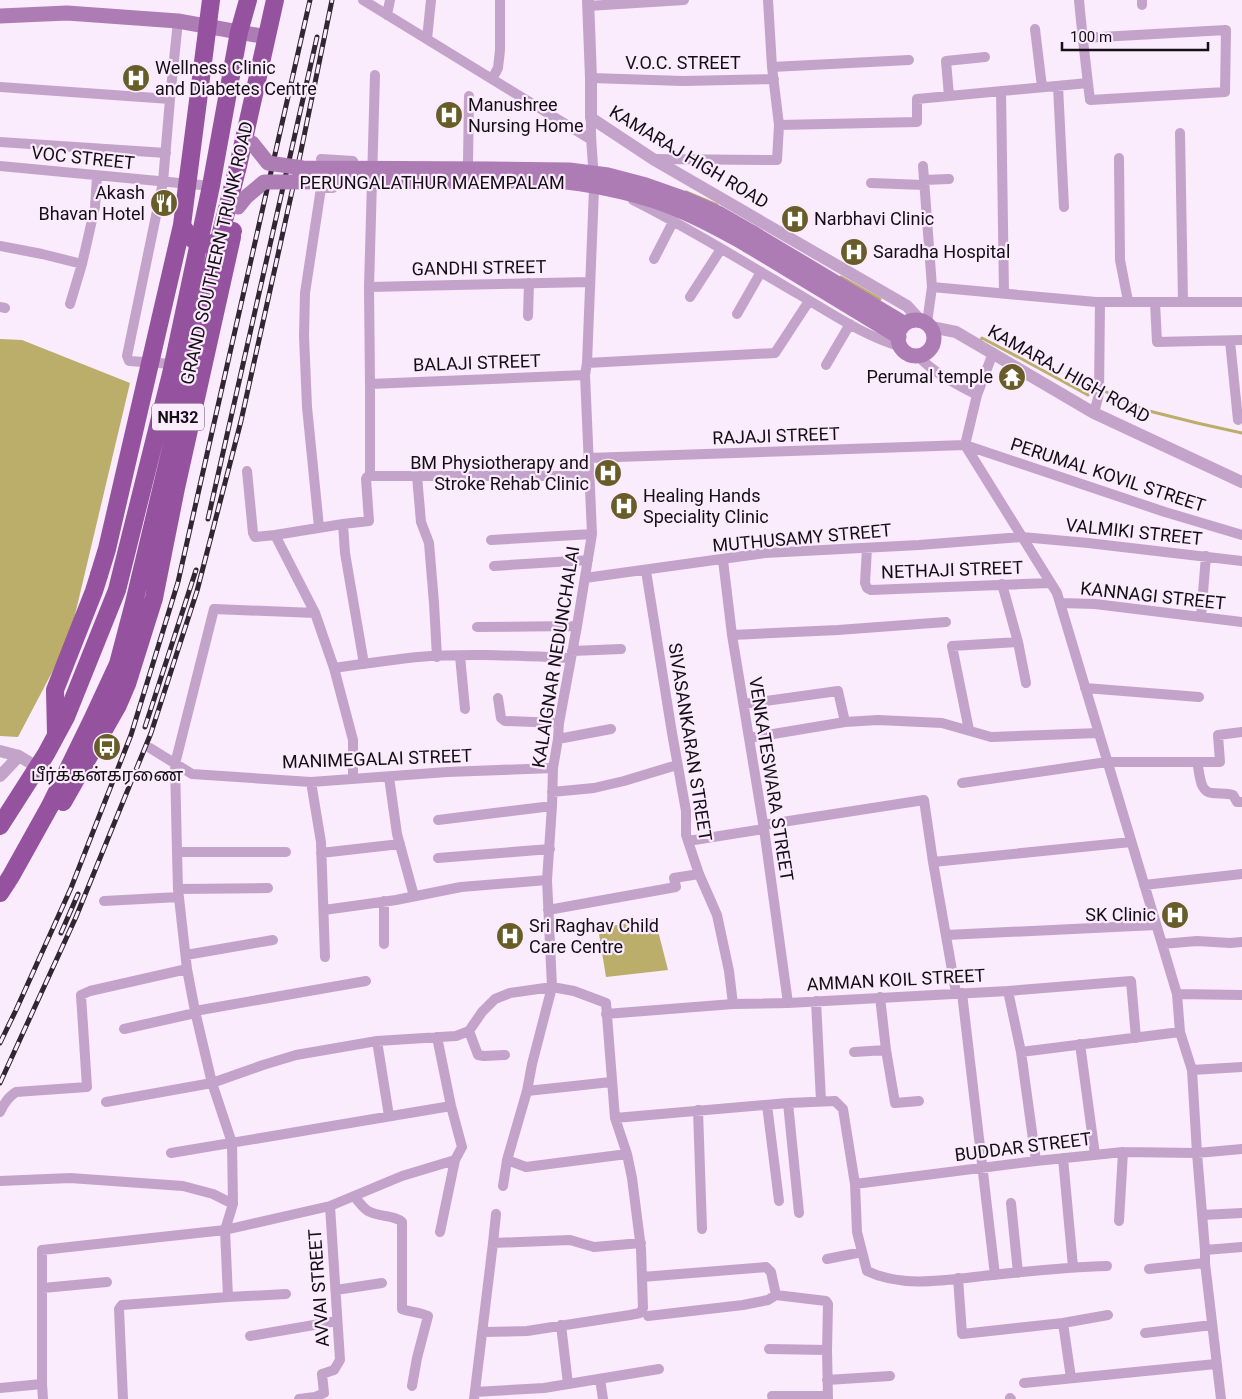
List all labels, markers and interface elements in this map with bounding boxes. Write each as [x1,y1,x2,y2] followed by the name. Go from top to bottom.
[1062,20,1208,52] scale bar
[1070,28,1112,46] text: 100 m
[625,52,741,73] street label: V.O.C. STREET
[155,57,317,99] place label: Wellness Clinic and Diabetes Centre
[121,63,151,93] hospital icon: Wellness Clinic and Diabetes Centre
[468,94,583,136] place label: Manushree Nursing Home
[434,100,464,130] hospital icon: Manushree Nursing Home
[606,101,773,212] street label: KAMARAJ HIGH ROAD
[176,119,257,387] street label: GRAND SOUTHERN TRUNK ROAD
[30,142,136,173] street label: VOC STREET
[299,172,565,193] street label: PERUNGALATHUR MAEMPALAM
[39,182,145,224] place label: Akash Bhavan Hotel
[149,188,179,218] restaurant icon: Akash Bhavan Hotel
[780,204,810,234] hospital icon: Narbhavi Clinic
[814,208,934,229] place label: Narbhavi Clinic
[839,237,869,267] hospital icon: Saradha Hospital
[873,241,1010,262] place label: Saradha Hospital
[411,256,547,279] street label: GANDHI STREET
[985,320,1154,427] street label: KAMARAJ HIGH ROAD
[413,350,541,375] street label: BALAJI STREET
[997,362,1027,392] temple icon: Perumal temple
[867,366,993,387] place label: Perumal temple
[152,404,204,431] road number: NH32
[712,423,840,448] street label: RAJAJI STREET
[1008,433,1209,516] street label: PERUMAL KOVIL STREET
[410,452,589,494] place label: BM Physiotherapy and Stroke Rehab Clinic
[593,458,623,488] hospital icon: BM Physiotherapy and Stroke Rehab Clinic
[643,485,769,527] place label: Healing Hands Speciality Clinic
[609,491,639,521] hospital icon: Healing Hands Speciality Clinic
[1065,514,1204,549] street label: VALMIKI STREET
[712,519,893,556] street label: MUTHUSAMY STREET
[528,544,583,769] street label: KALAIGNAR NEDUNCHALAI
[881,557,1024,582] street label: NETHAJI STREET
[1079,577,1227,614] street label: KANNAGI STREET
[664,641,717,843] street label: SIVASANKARAN STREET
[745,675,798,883] street label: VENKATESWARA STREET
[92,732,122,762] bus stop icon: பீர்க்கன்கரணை
[282,745,473,772] street label: MANIMEGALAI STREET
[31,764,183,785] place label: பீர்க்கன்கரணை
[1160,900,1190,930] hospital icon: SK Clinic
[1085,904,1156,925] place label: SK Clinic
[529,915,659,957] place label: Sri Raghav Child Care Centre
[495,921,525,951] hospital icon: Sri Raghav Child Care Centre
[806,964,986,995] street label: AMMAN KOIL STREET
[953,1128,1093,1165] street label: BUDDAR STREET
[304,1228,333,1348] street label: AVVAI STREET

